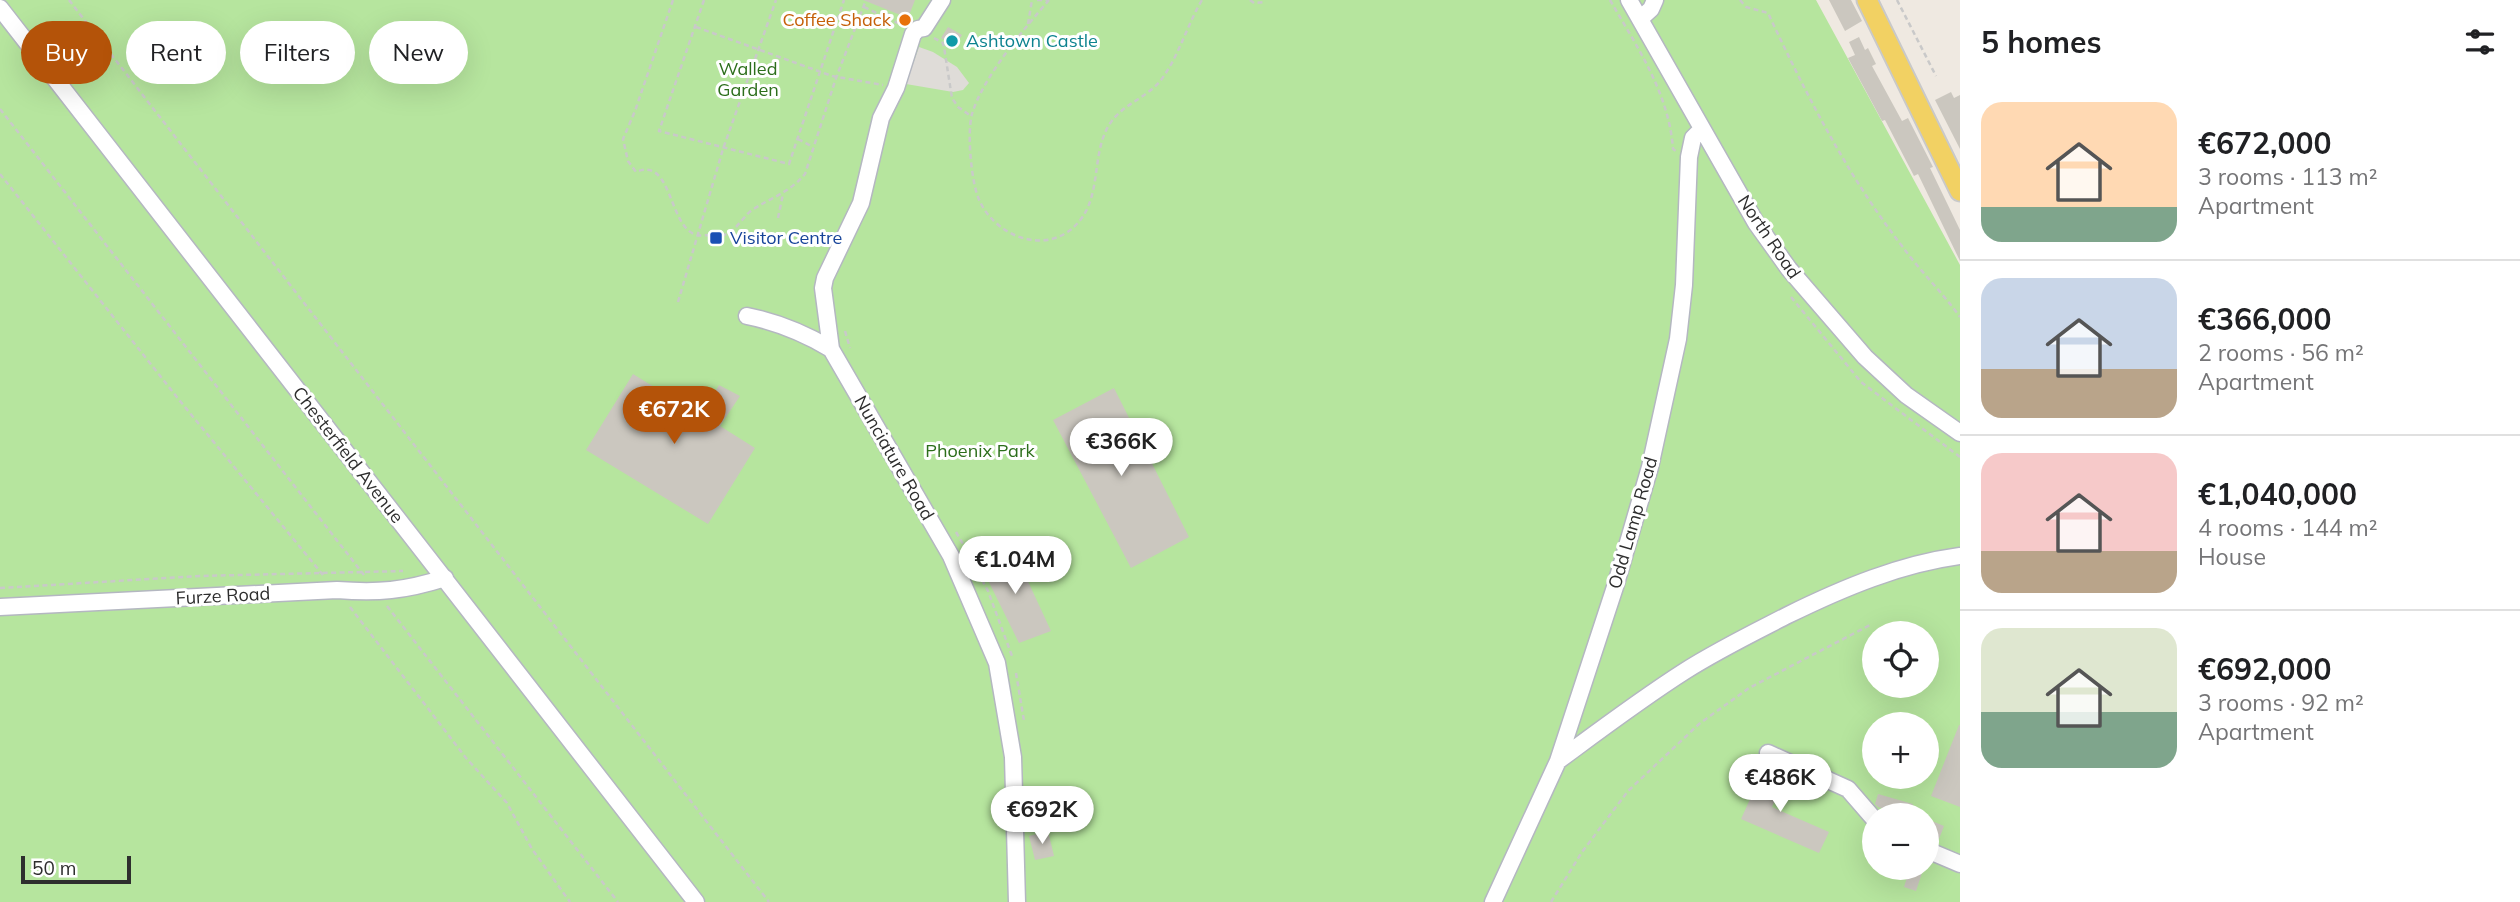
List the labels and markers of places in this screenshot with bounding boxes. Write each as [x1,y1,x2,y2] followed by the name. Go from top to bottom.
[782,8,892,31] place label: Coffee Shack
[897,12,913,28] marker: Coffee Shack
[966,29,1098,52] place label: Ashtown Castle
[944,33,960,49] marker: Ashtown Castle
[730,226,842,249] place label: Visitor Centre
[708,230,724,246] marker: Visitor Centre
[625,386,723,446] pin: €672K
[1072,419,1170,478] pin: €366K
[958,536,1072,596] pin: €1.04M
[1731,754,1829,814] pin: €486K
[993,786,1091,846] pin: €692K

